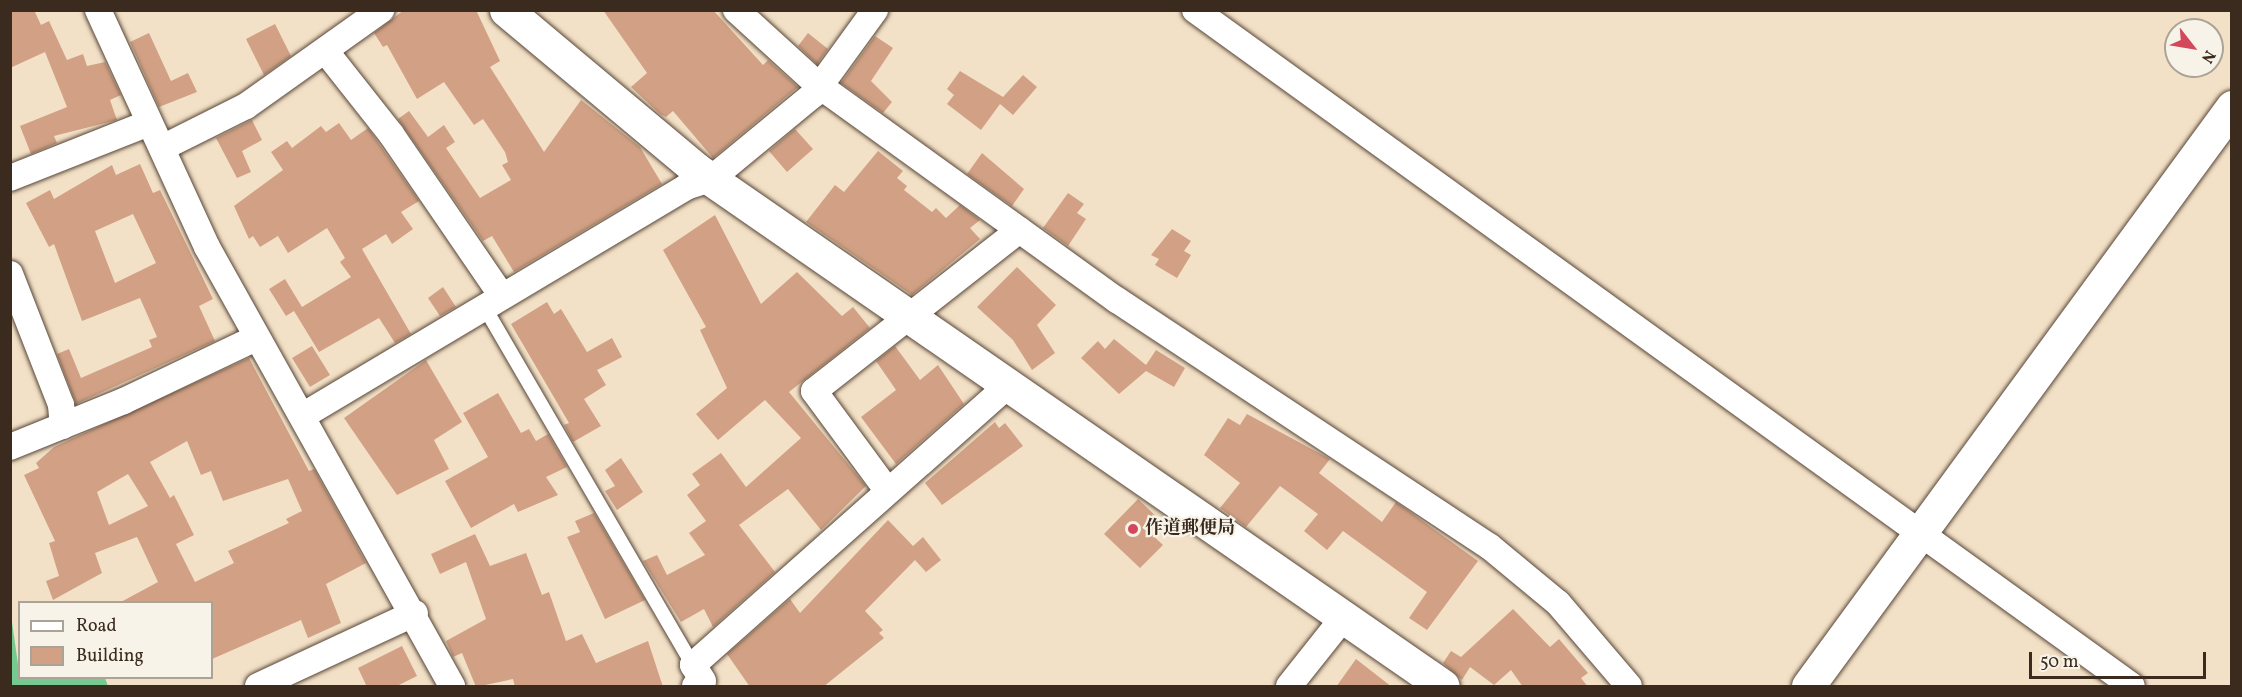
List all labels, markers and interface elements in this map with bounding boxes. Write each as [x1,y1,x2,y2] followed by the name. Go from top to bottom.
[2164,18,2224,78] north arrow
[2195,46,2220,67] text: N
[1145,518,1235,540] place label: 作道郵便局
[1126,522,1140,536] marker: 作道郵便局
[18,601,213,679] legend
[76,614,117,639] text: Road
[2032,640,2209,678] scale bar
[76,644,144,669] text: Building
[2040,650,2079,675] text: 50 m

